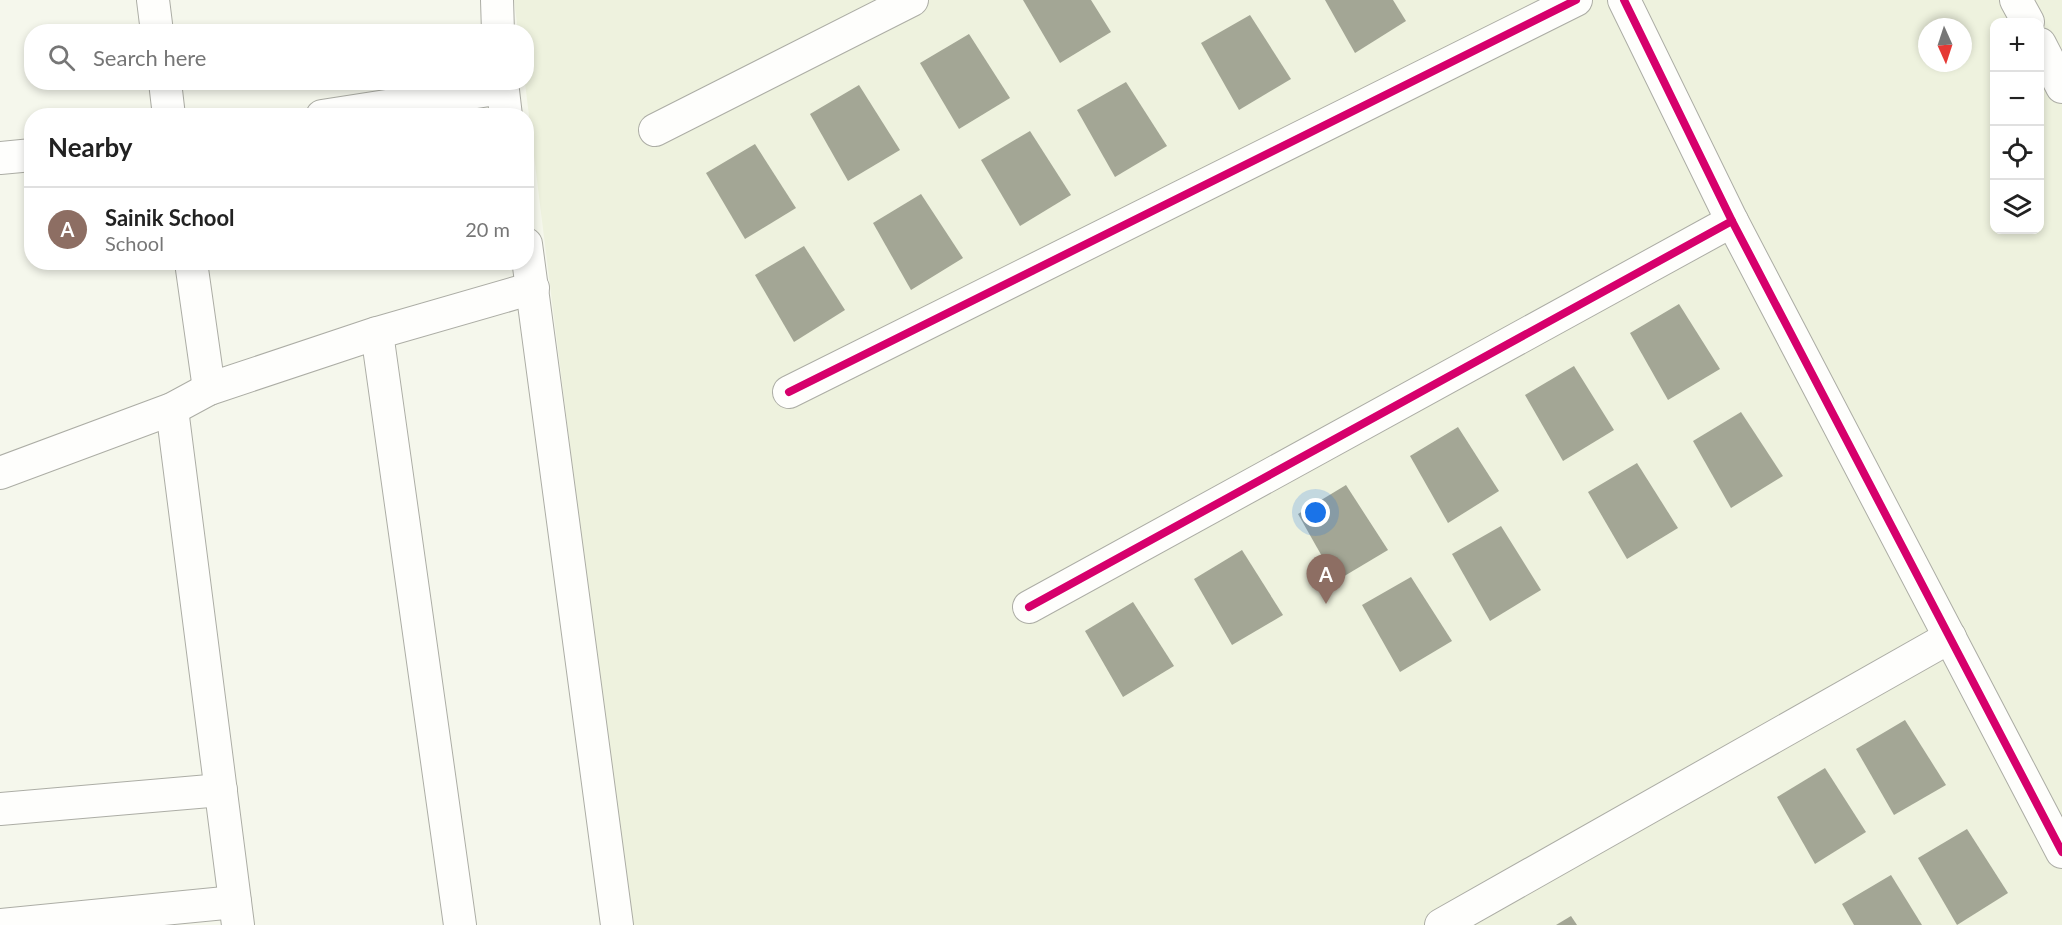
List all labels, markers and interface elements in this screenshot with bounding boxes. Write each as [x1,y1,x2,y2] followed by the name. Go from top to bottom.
[1918,18,1972,72] north arrow
[1990,18,2044,234] map controls
[1990,18,2044,72] button: +
[24,24,534,90] search box
[45,41,78,74] icon: search
[93,44,206,71] text: Search here
[1990,72,2044,126] button: −
[1990,126,2044,180] button: locate
[48,131,133,163] text: Nearby
[1990,180,2044,234] button: layers
[105,204,235,231] text: Sainik School
[61,217,74,241] text: A
[465,217,510,241] text: 20 m
[105,231,164,255] text: School
[1301,498,1330,527] your location
[1306,554,1346,604] pin: A

